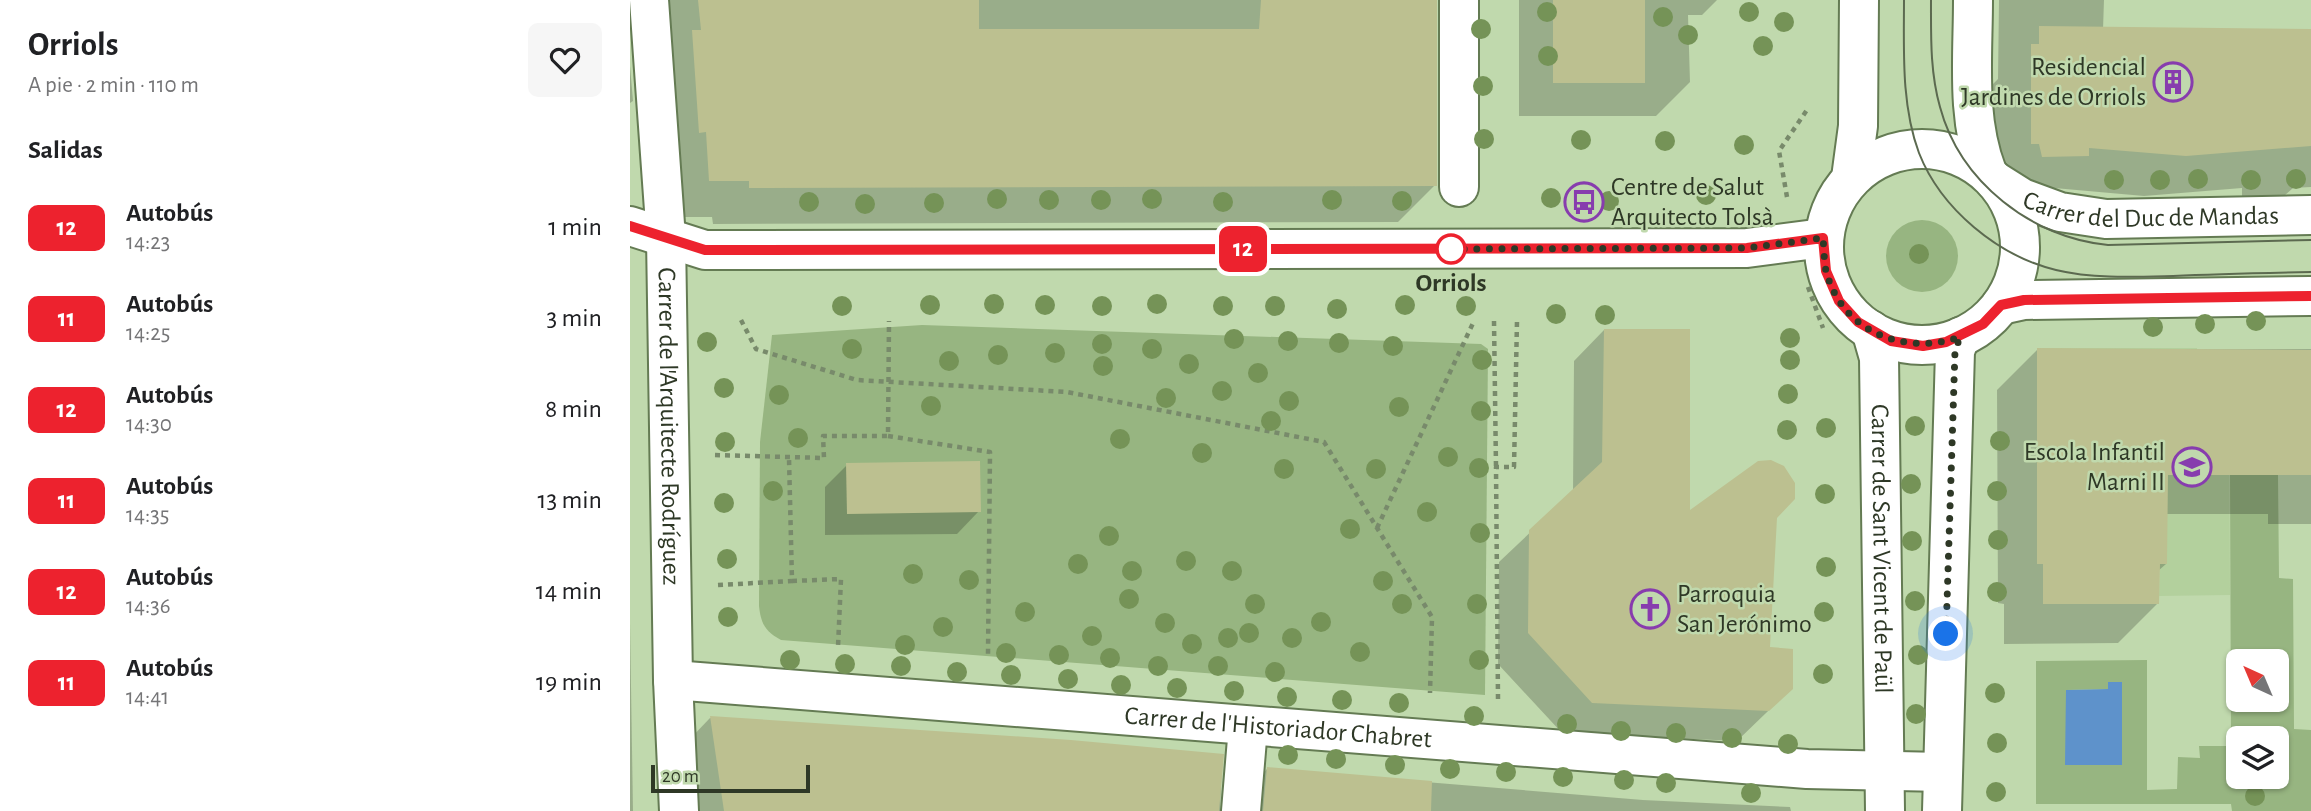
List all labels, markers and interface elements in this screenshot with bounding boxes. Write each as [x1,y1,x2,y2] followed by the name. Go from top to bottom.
[528,23,602,97] button: heart
[28,29,118,62] text: Orriols
[1961,54,2146,110] place label: Residencial Jardines de Orriols
[2152,61,2194,103] building icon: Residencial Jardines de Orriols
[28,74,199,97] text: A pie · 2 min · 110 m
[28,137,103,163] text: Salidas
[1611,174,1774,230] place label: Centre de Salut Arquitecto Tolsà
[1563,181,1605,223] bus stop icon: Centre de Salut Arquitecto Tolsà
[2020,187,2279,232] street label: Carrer del Duc de Mandas
[126,200,213,226] text: Autobús
[548,214,602,240] text: 1 min
[57,216,76,240] text: 12
[1212,226,1274,272] line badge: 12
[126,231,170,254] text: 14:23
[1436,234,1466,264] marker: Orriols
[1233,237,1253,261] text: 12
[653,267,684,585] street label: Carrer de l'Arquitecte Rodríguez
[1415,270,1487,296] place label: Orriols
[126,291,213,317] text: Autobús
[546,305,602,331] text: 3 min
[58,307,75,331] text: 11
[126,322,170,345] text: 14:25
[126,382,213,408] text: Autobús
[545,396,602,422] text: 8 min
[57,398,76,422] text: 12
[1867,404,1896,694] street label: Carrer de Sant Vicent de Paül
[126,413,172,436] text: 14:30
[2024,439,2165,495] place label: Escola Infantil Marni II
[2171,446,2213,488] school or university icon: Escola Infantil Marni II
[126,473,213,499] text: Autobús
[538,487,602,513] text: 13 min
[58,489,75,513] text: 11
[126,504,169,527] text: 14:35
[126,564,213,590] text: Autobús
[536,578,602,604] text: 14 min
[57,580,76,604] text: 12
[1677,581,1812,637] place label: Parroquia San Jerónimo
[1629,588,1671,630] church icon: Parroquia San Jerónimo
[126,595,171,618] text: 14:36
[1928,616,1963,651] your location
[2226,649,2289,712] north arrow
[2226,649,2289,789] map controls
[126,655,213,681] text: Autobús
[536,669,602,695] text: 19 min
[58,671,75,695] text: 11
[126,686,169,709] text: 14:41
[1124,702,1433,752] street label: Carrer de l'Historiador Chabret
[2226,726,2289,789] button: layers
[651,762,810,794] scale bar
[662,767,699,786] text: 20 m

